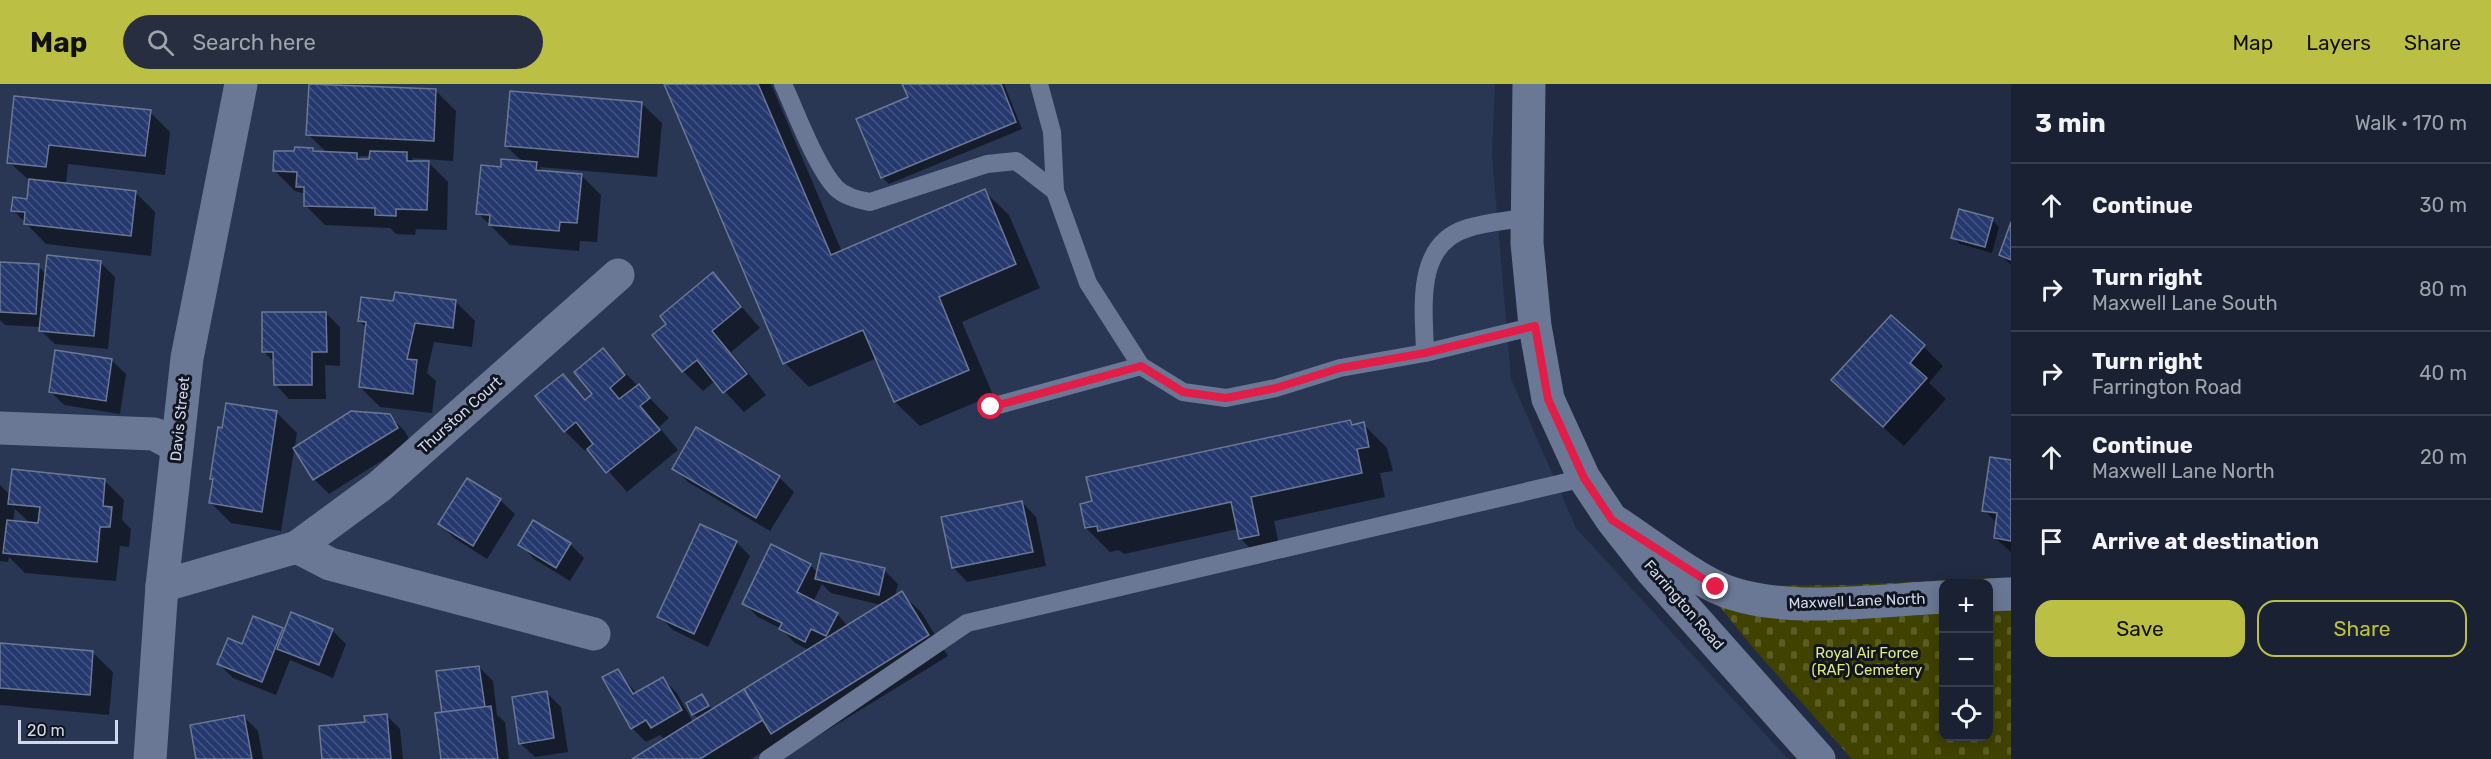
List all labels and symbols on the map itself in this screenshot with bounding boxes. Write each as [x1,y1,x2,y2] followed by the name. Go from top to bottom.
[414,373,506,457] street label: Thurston Court
[167,376,193,462] street label: Davis Street
[977,393,1003,419] route start
[1640,557,1728,653] street label: Farrington Road
[1702,573,1728,599] route end
[1788,590,1926,612] street label: Maxwell Lane North
[1812,644,1922,679] park label: Royal Air Force (RAF) Cemetery
[18,717,118,744] scale bar

